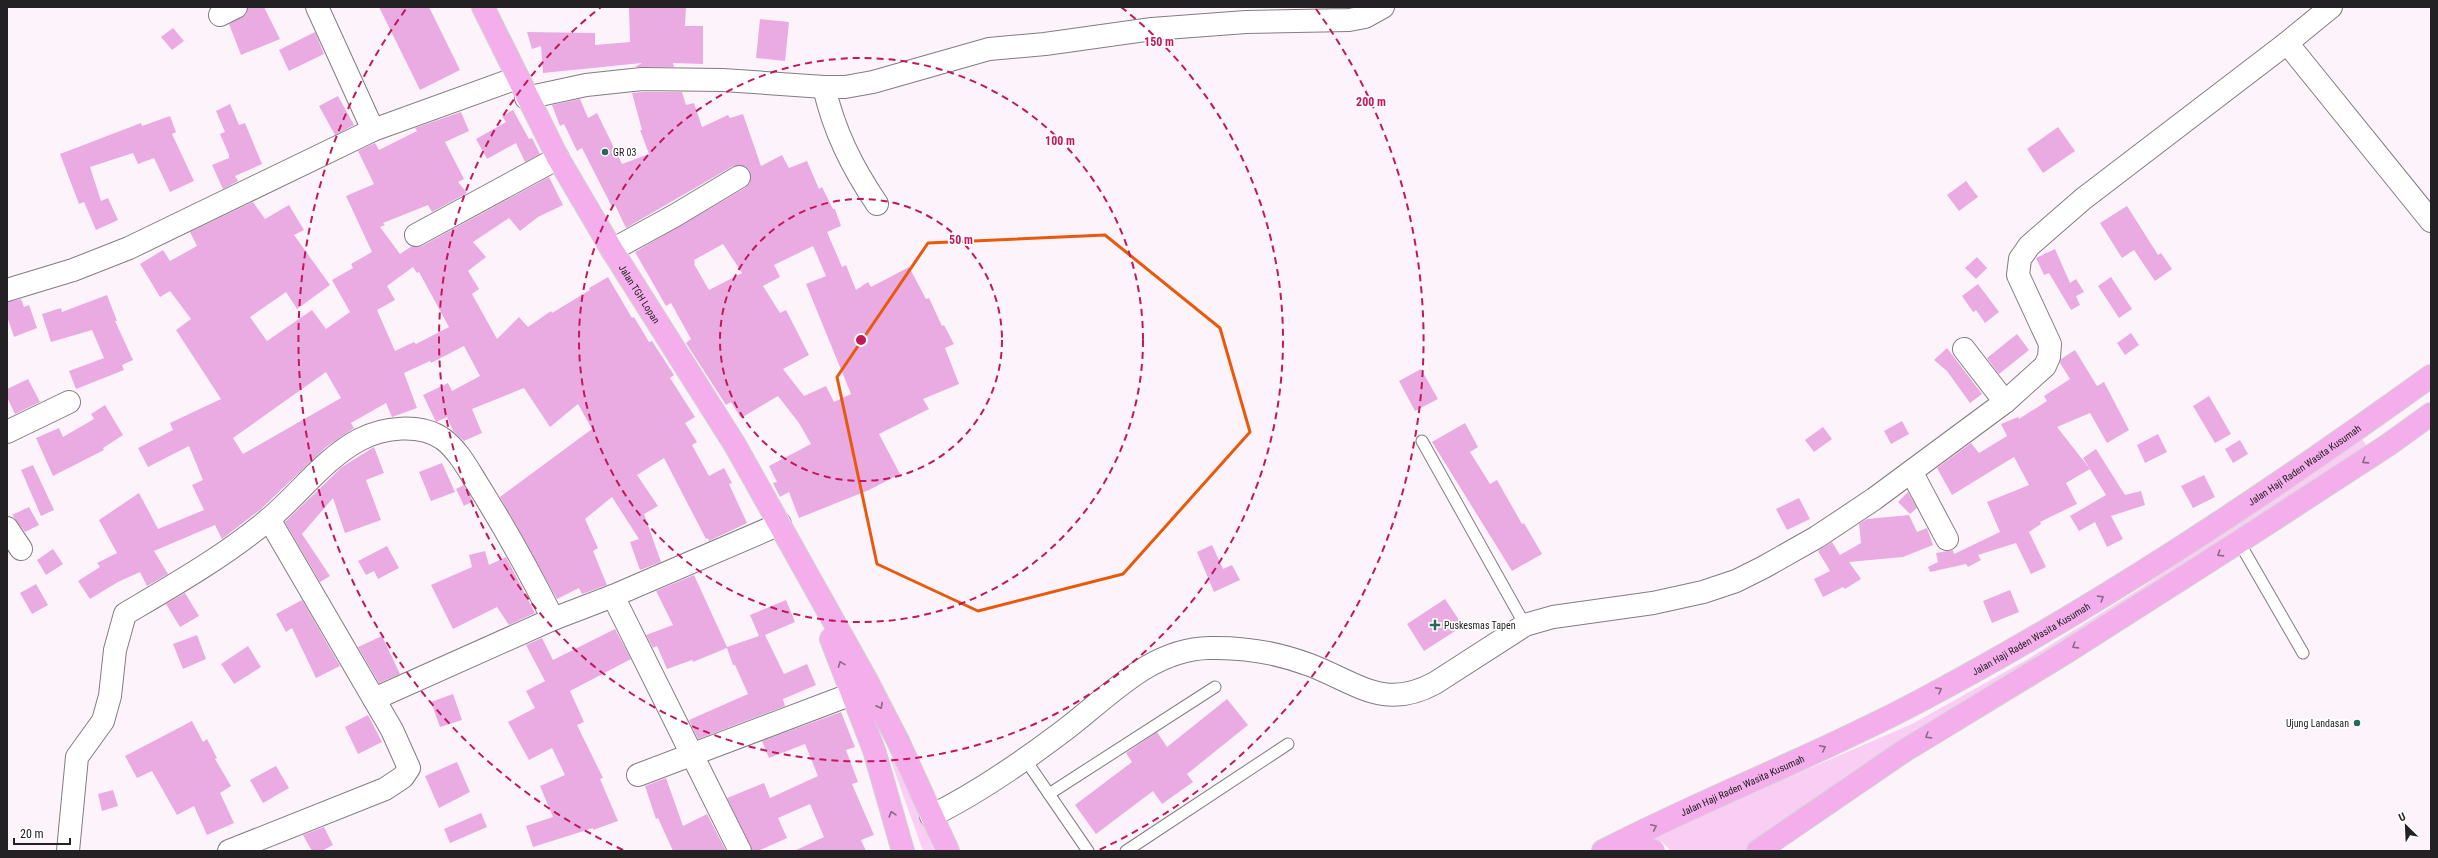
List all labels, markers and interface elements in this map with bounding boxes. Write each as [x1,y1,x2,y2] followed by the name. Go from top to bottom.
[1144,35,1174,49] text: 150 m
[1356,95,1386,109] text: 200 m
[1045,134,1075,148] text: 100 m
[600,147,610,157] marker: GR 03
[613,147,636,158] place label: GR 03
[949,233,973,247] text: 50 m
[616,263,662,326] street label: Jalan TGH Lopan
[854,333,868,347] centre of rings
[2246,423,2363,508] street label: Jalan Haji Raden Wasita Kusumah
[2362,456,2369,463] one-way arrow
[2217,549,2224,557] one-way arrow
[2096,595,2103,602] one-way arrow
[1970,600,2092,678] street label: Jalan Haji Raden Wasita Kusumah
[1429,619,1441,631] marker: Puskesmas Tapen
[1444,620,1516,631] place label: Puskesmas Tapen
[2072,641,2079,649] one-way arrow
[837,661,845,668] one-way arrow
[1935,688,1943,695] one-way arrow
[875,702,883,709] one-way arrow
[2286,718,2349,729] place label: Ujung Landasan
[2352,718,2362,728] marker: Ujung Landasan
[1925,731,1932,738] one-way arrow
[1819,745,1826,753] one-way arrow
[1679,753,1806,818] street label: Jalan Haji Raden Wasita Kusumah
[2386,806,2426,846] north arrow
[888,810,897,817] one-way arrow
[2397,810,2408,825] text: U
[14,820,70,846] scale bar
[1650,824,1658,832] one-way arrow
[20,827,44,841] text: 20 m

